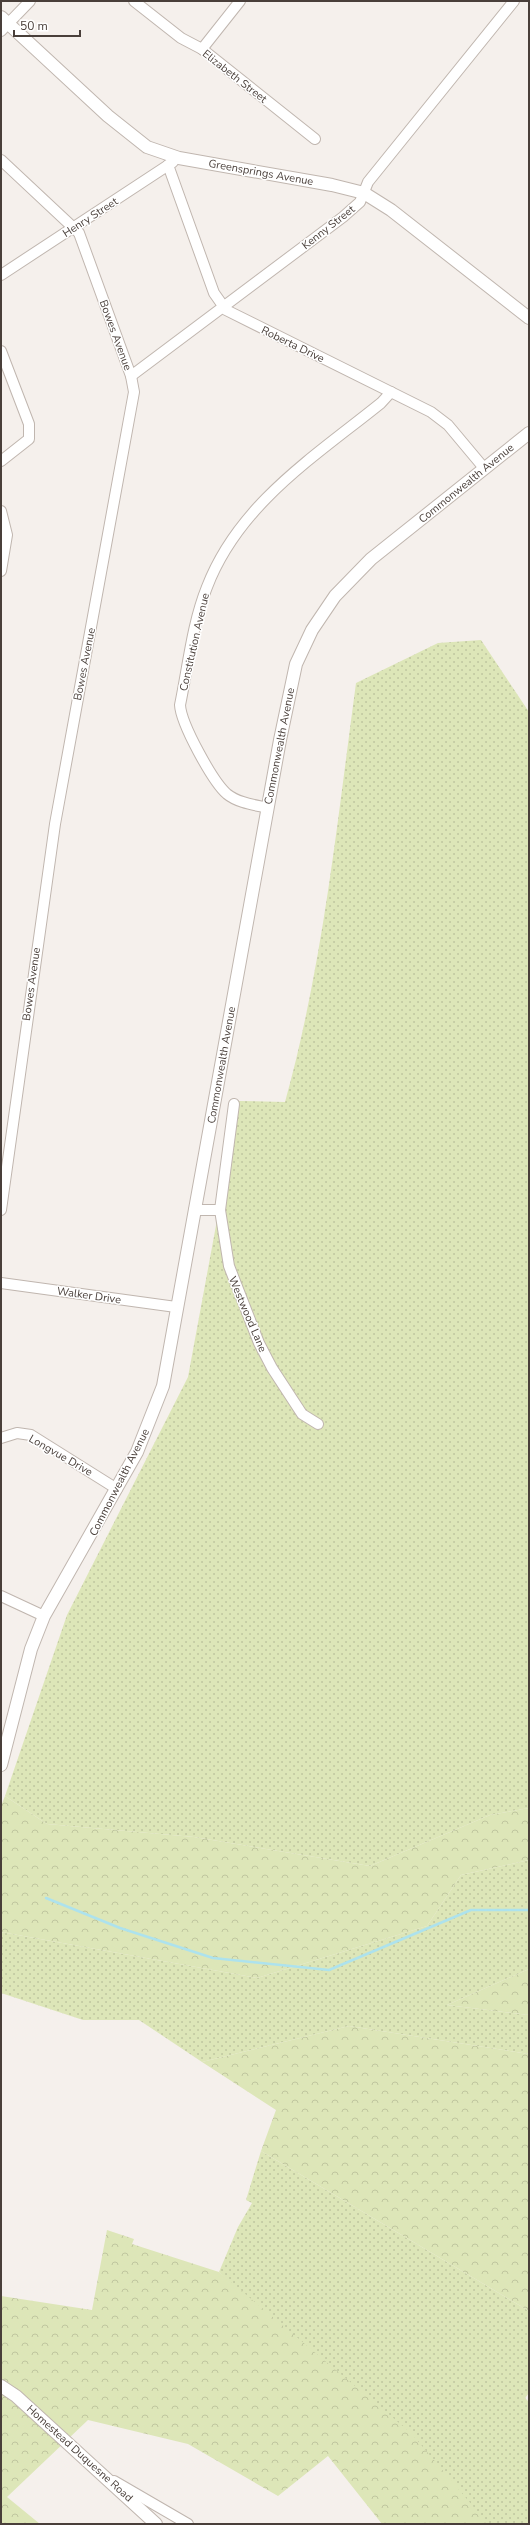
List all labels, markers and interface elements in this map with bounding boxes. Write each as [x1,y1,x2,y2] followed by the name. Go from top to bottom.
[14,12,80,38] scale bar
[20,18,48,34] text: 50 m
[199,46,270,106] street label: Elizabeth Street
[207,156,315,189] street label: Greensprings Avenue
[60,194,121,241] street label: Henry Street
[299,202,358,253] street label: Kenny Street
[96,298,135,373] street label: Bowes Avenue
[259,323,327,366] street label: Roberta Drive
[415,440,517,527] street label: Commonwealth Avenue
[176,592,213,693] street label: Constitution Avenue
[70,626,99,702] street label: Bowes Avenue
[261,686,298,806] street label: Commonwealth Avenue
[19,946,44,1022] street label: Bowes Avenue
[204,1005,239,1125] street label: Commonwealth Avenue
[225,1274,270,1355] street label: Westwood Lane
[56,1284,122,1307] street label: Walker Drive
[86,1426,153,1538] street label: Commonwealth Avenue
[26,1431,96,1480] street label: Longvue Drive
[23,2402,136,2505] street label: Homestead Duquesne Road

